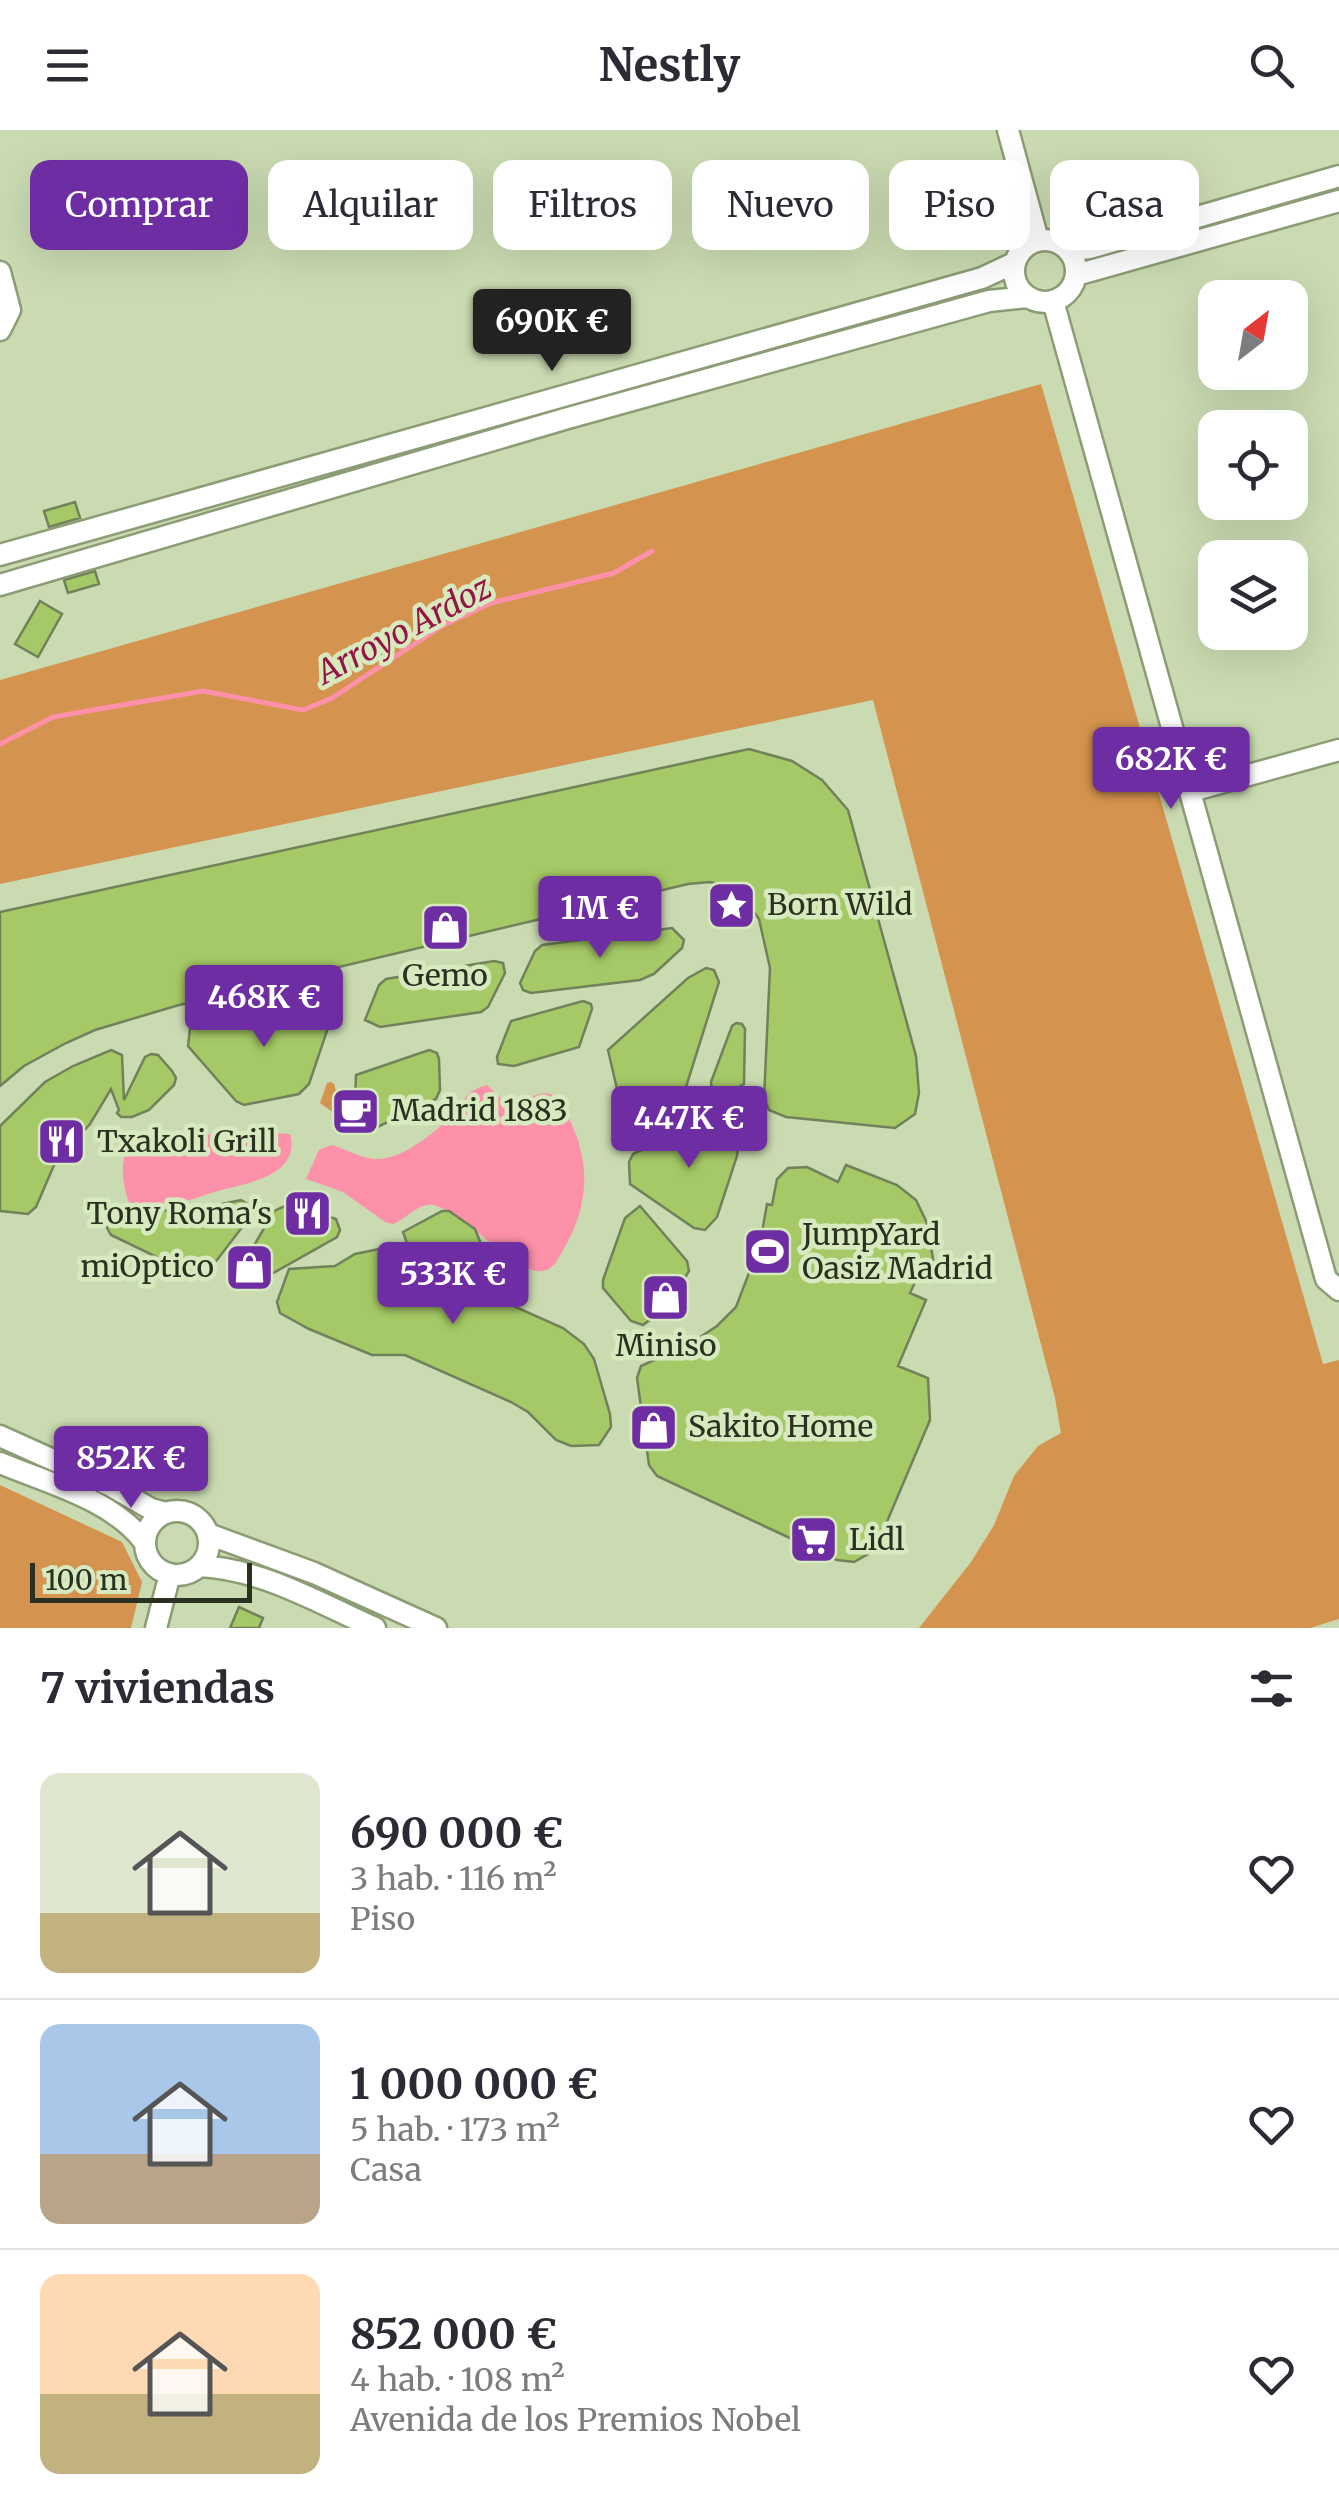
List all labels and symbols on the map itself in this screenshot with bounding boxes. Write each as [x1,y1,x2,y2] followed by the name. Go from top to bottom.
[1198,280,1308,390] north arrow
[471,289,633,374] pin: 690K €
[307,567,499,694] water label: Arroyo Ardoz
[1090,727,1252,812] pin: 682K €
[541,876,659,961] pin: 1M €
[706,879,758,931] place icon: Born Wild
[767,885,913,923] place label: Born Wild
[419,901,471,953] shop icon: Gemo
[402,956,488,994] place label: Gemo
[183,965,345,1050] pin: 468K €
[330,1085,382,1137] cafe icon: Madrid 1883
[608,1086,770,1171] pin: 447K €
[391,1091,568,1129] place label: Madrid 1883
[36,1116,88,1168] restaurant icon: Txakoli Grill
[97,1122,277,1160] place label: Txakoli Grill
[281,1188,333,1240] restaurant icon: Tony Roma's
[87,1194,272,1232] place label: Tony Roma's
[801,1215,993,1287] place label: JumpYard Oasiz Madrid
[741,1226,793,1278] sports icon: JumpYard Oasiz Madrid
[223,1241,275,1293] shop icon: miOptico
[372,1242,534,1327] pin: 533K €
[80,1247,214,1285] place label: miOptico
[640,1271,692,1323] shop icon: Miniso
[615,1326,717,1364] place label: Miniso
[627,1401,679,1453] shop icon: Sakito Home
[688,1407,873,1445] place label: Sakito Home
[50,1426,212,1511] pin: 852K €
[788,1514,840,1566] supermarket icon: Lidl
[849,1520,905,1558] place label: Lidl
[30,1558,252,1602] scale bar

